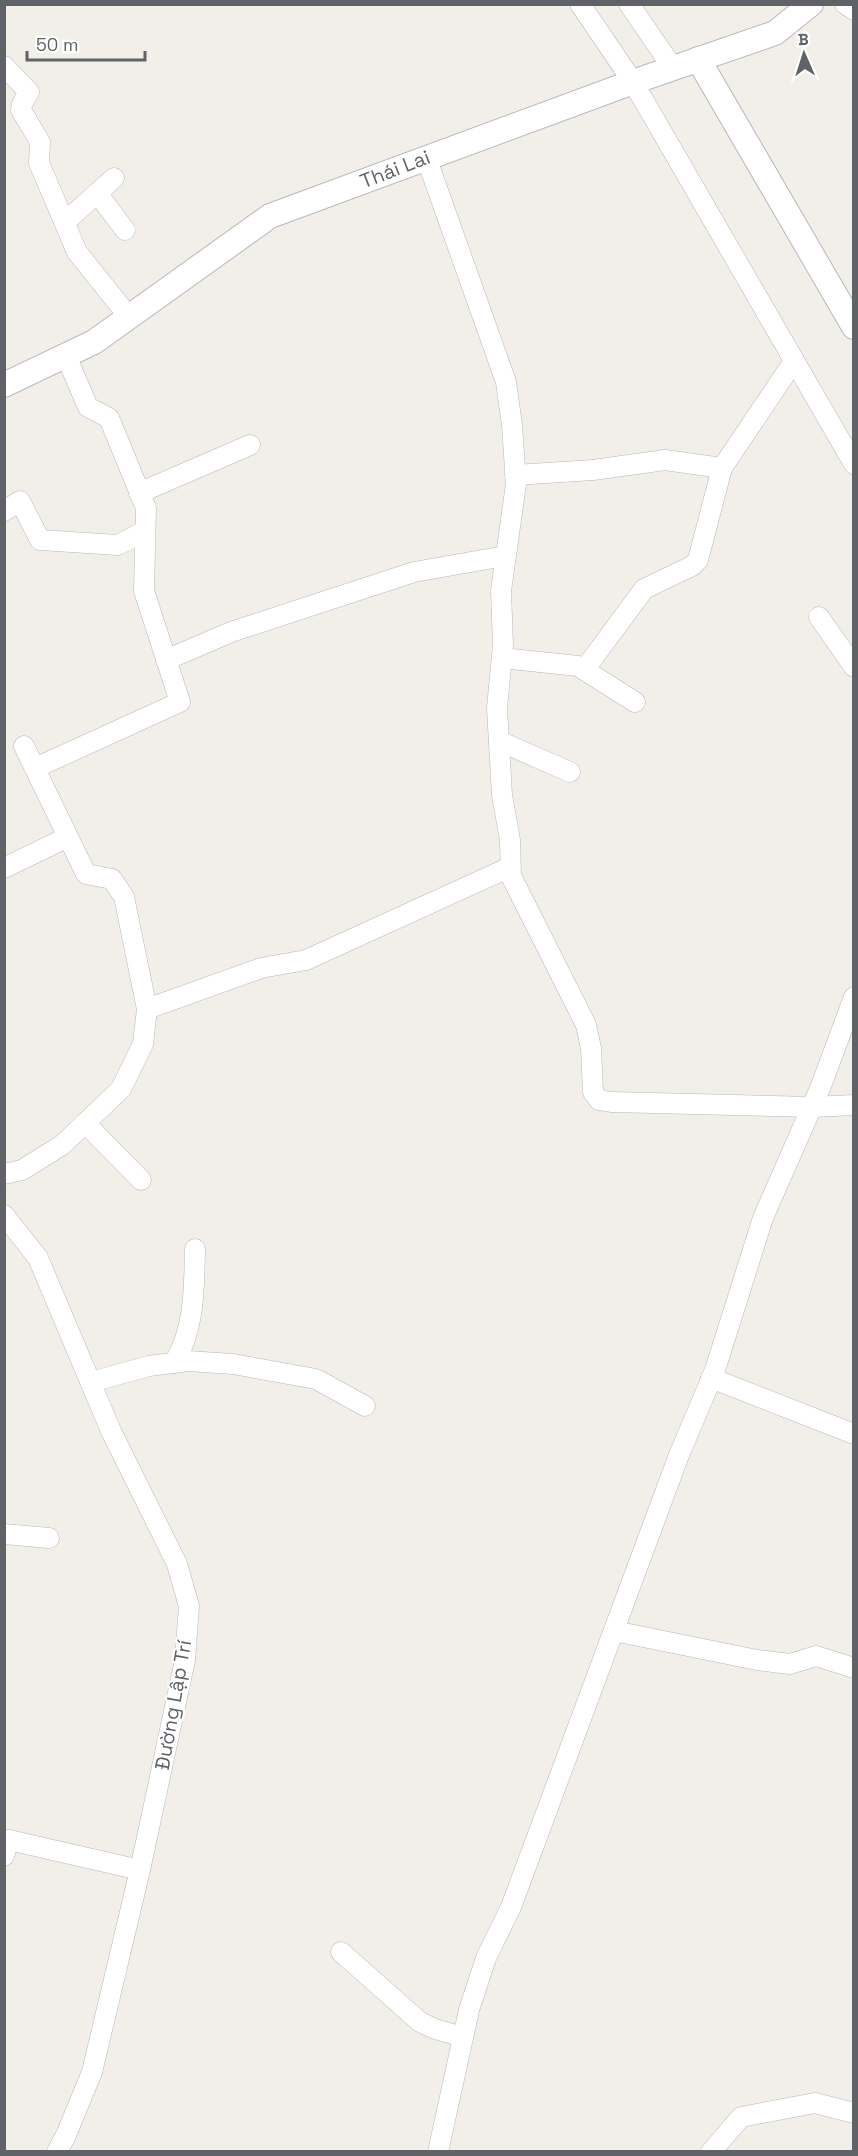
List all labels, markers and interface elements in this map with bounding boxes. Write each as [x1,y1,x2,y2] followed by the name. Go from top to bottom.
[27,24,146,62] scale bar
[774,24,834,84] north arrow
[797,29,809,50] text: B
[36,33,78,56] text: 50 m
[356,144,434,194] street label: Thái Lai
[149,1638,197,1772] street label: Đường Lập Trí

